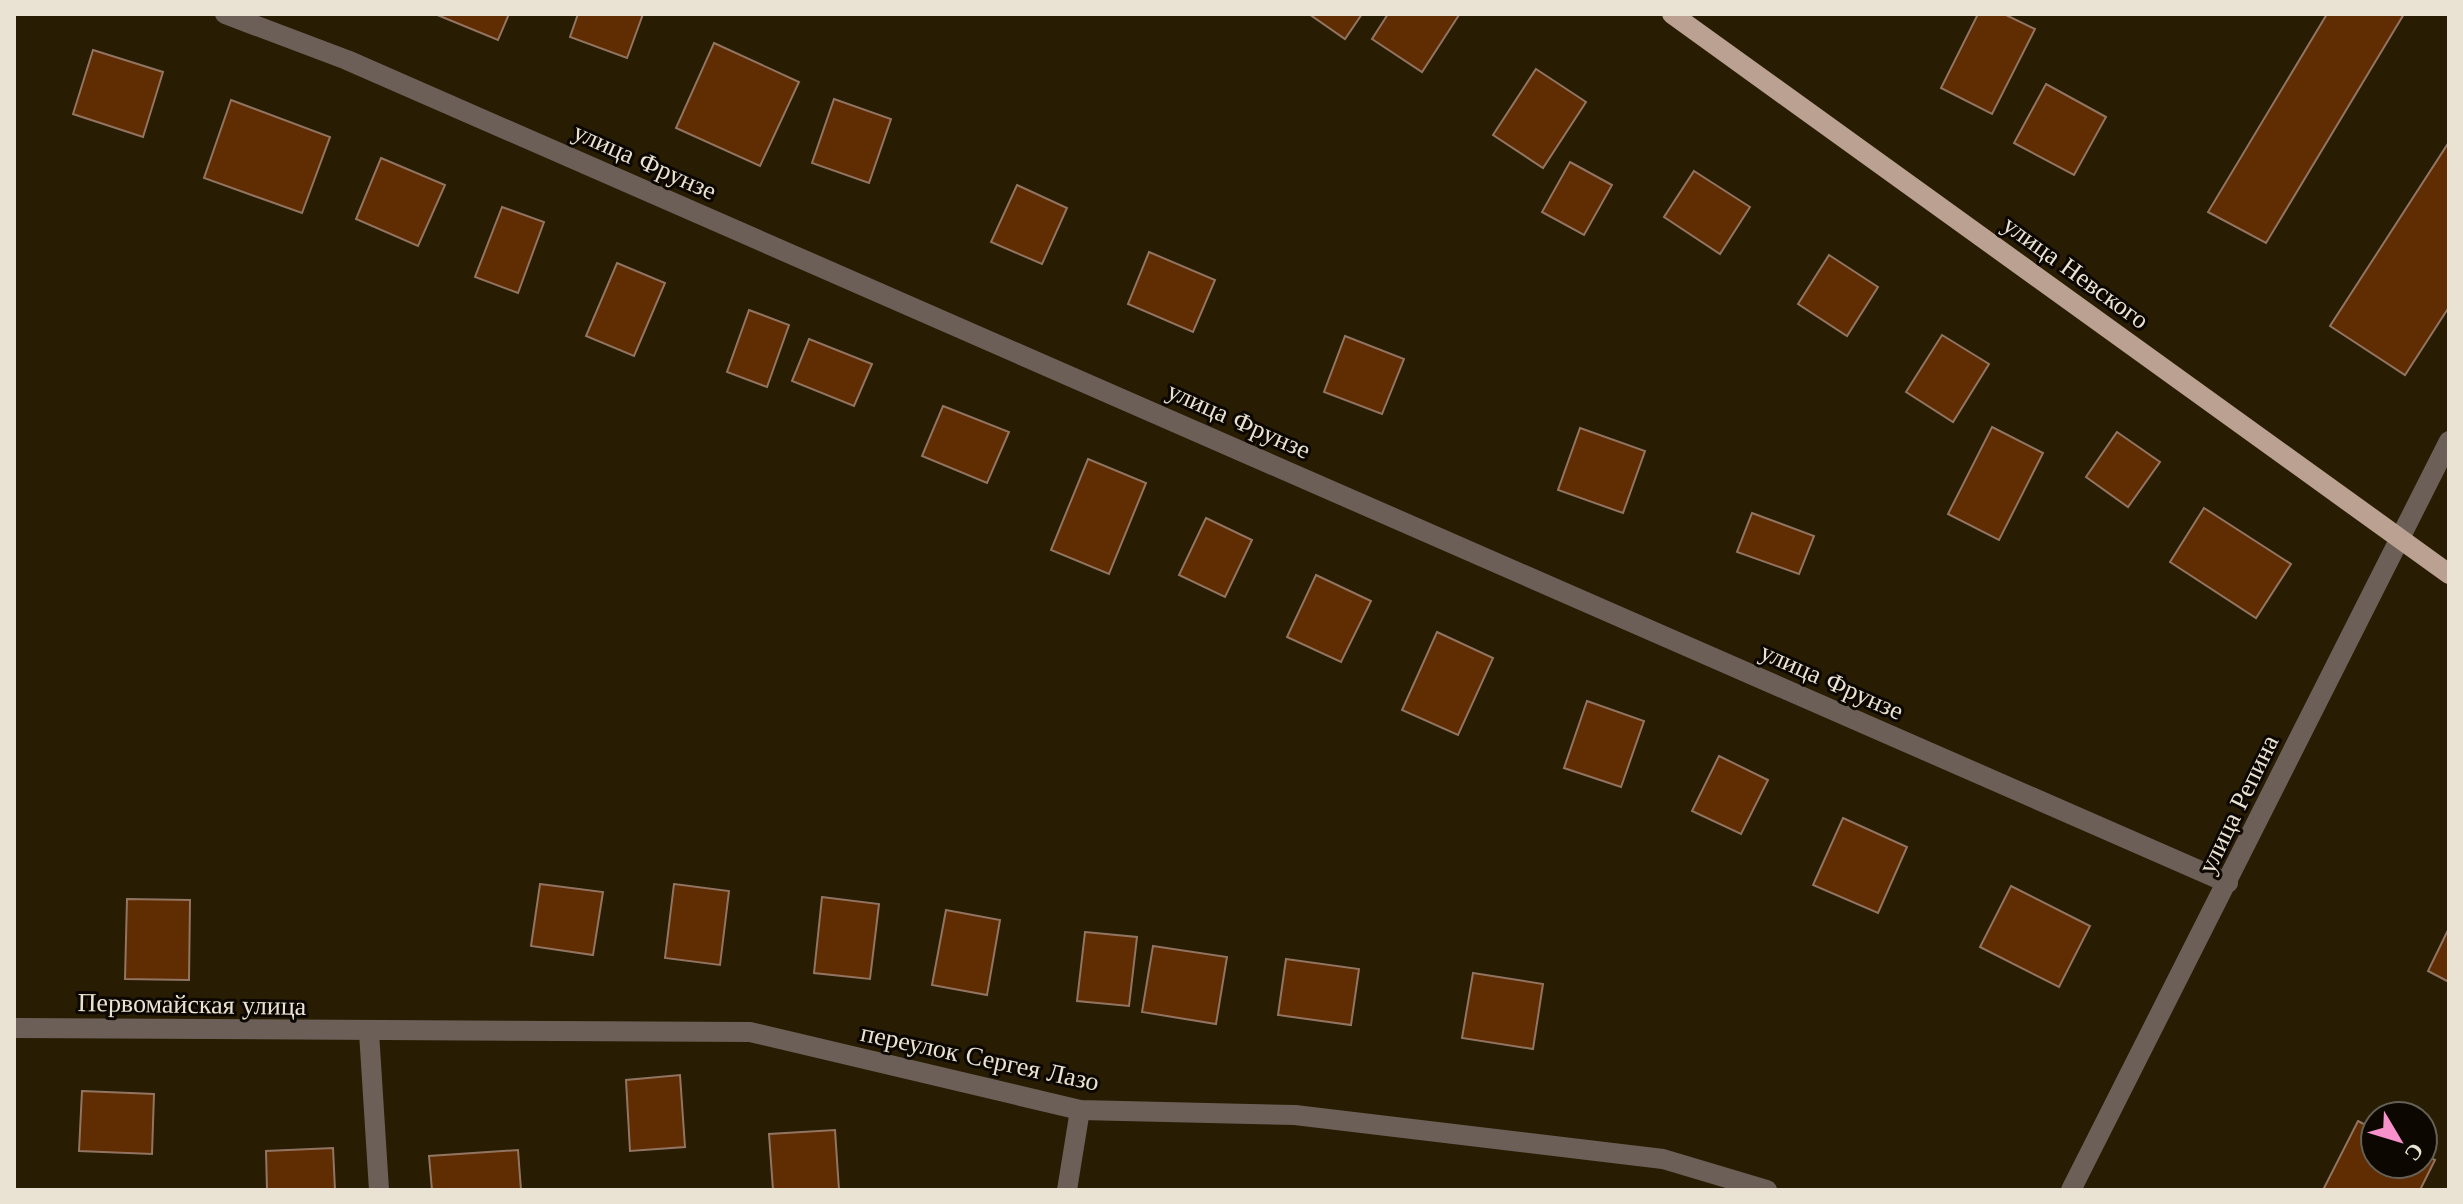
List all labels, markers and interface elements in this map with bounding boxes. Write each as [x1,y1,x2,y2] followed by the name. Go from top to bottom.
[568,115,722,207] street label: улица Фрунзе
[1997,208,2155,336] street label: улица Невского
[1162,374,1316,466] street label: улица Фрунзе
[1755,635,1909,727] street label: улица Фрунзе
[2191,729,2286,879] street label: улица Репина
[77,986,307,1022] street label: Первомайская улица
[858,1016,1102,1098] street label: переулок Сергея Лазо
[2359,1100,2439,1180] north arrow
[2399,1137,2430,1167] text: С

